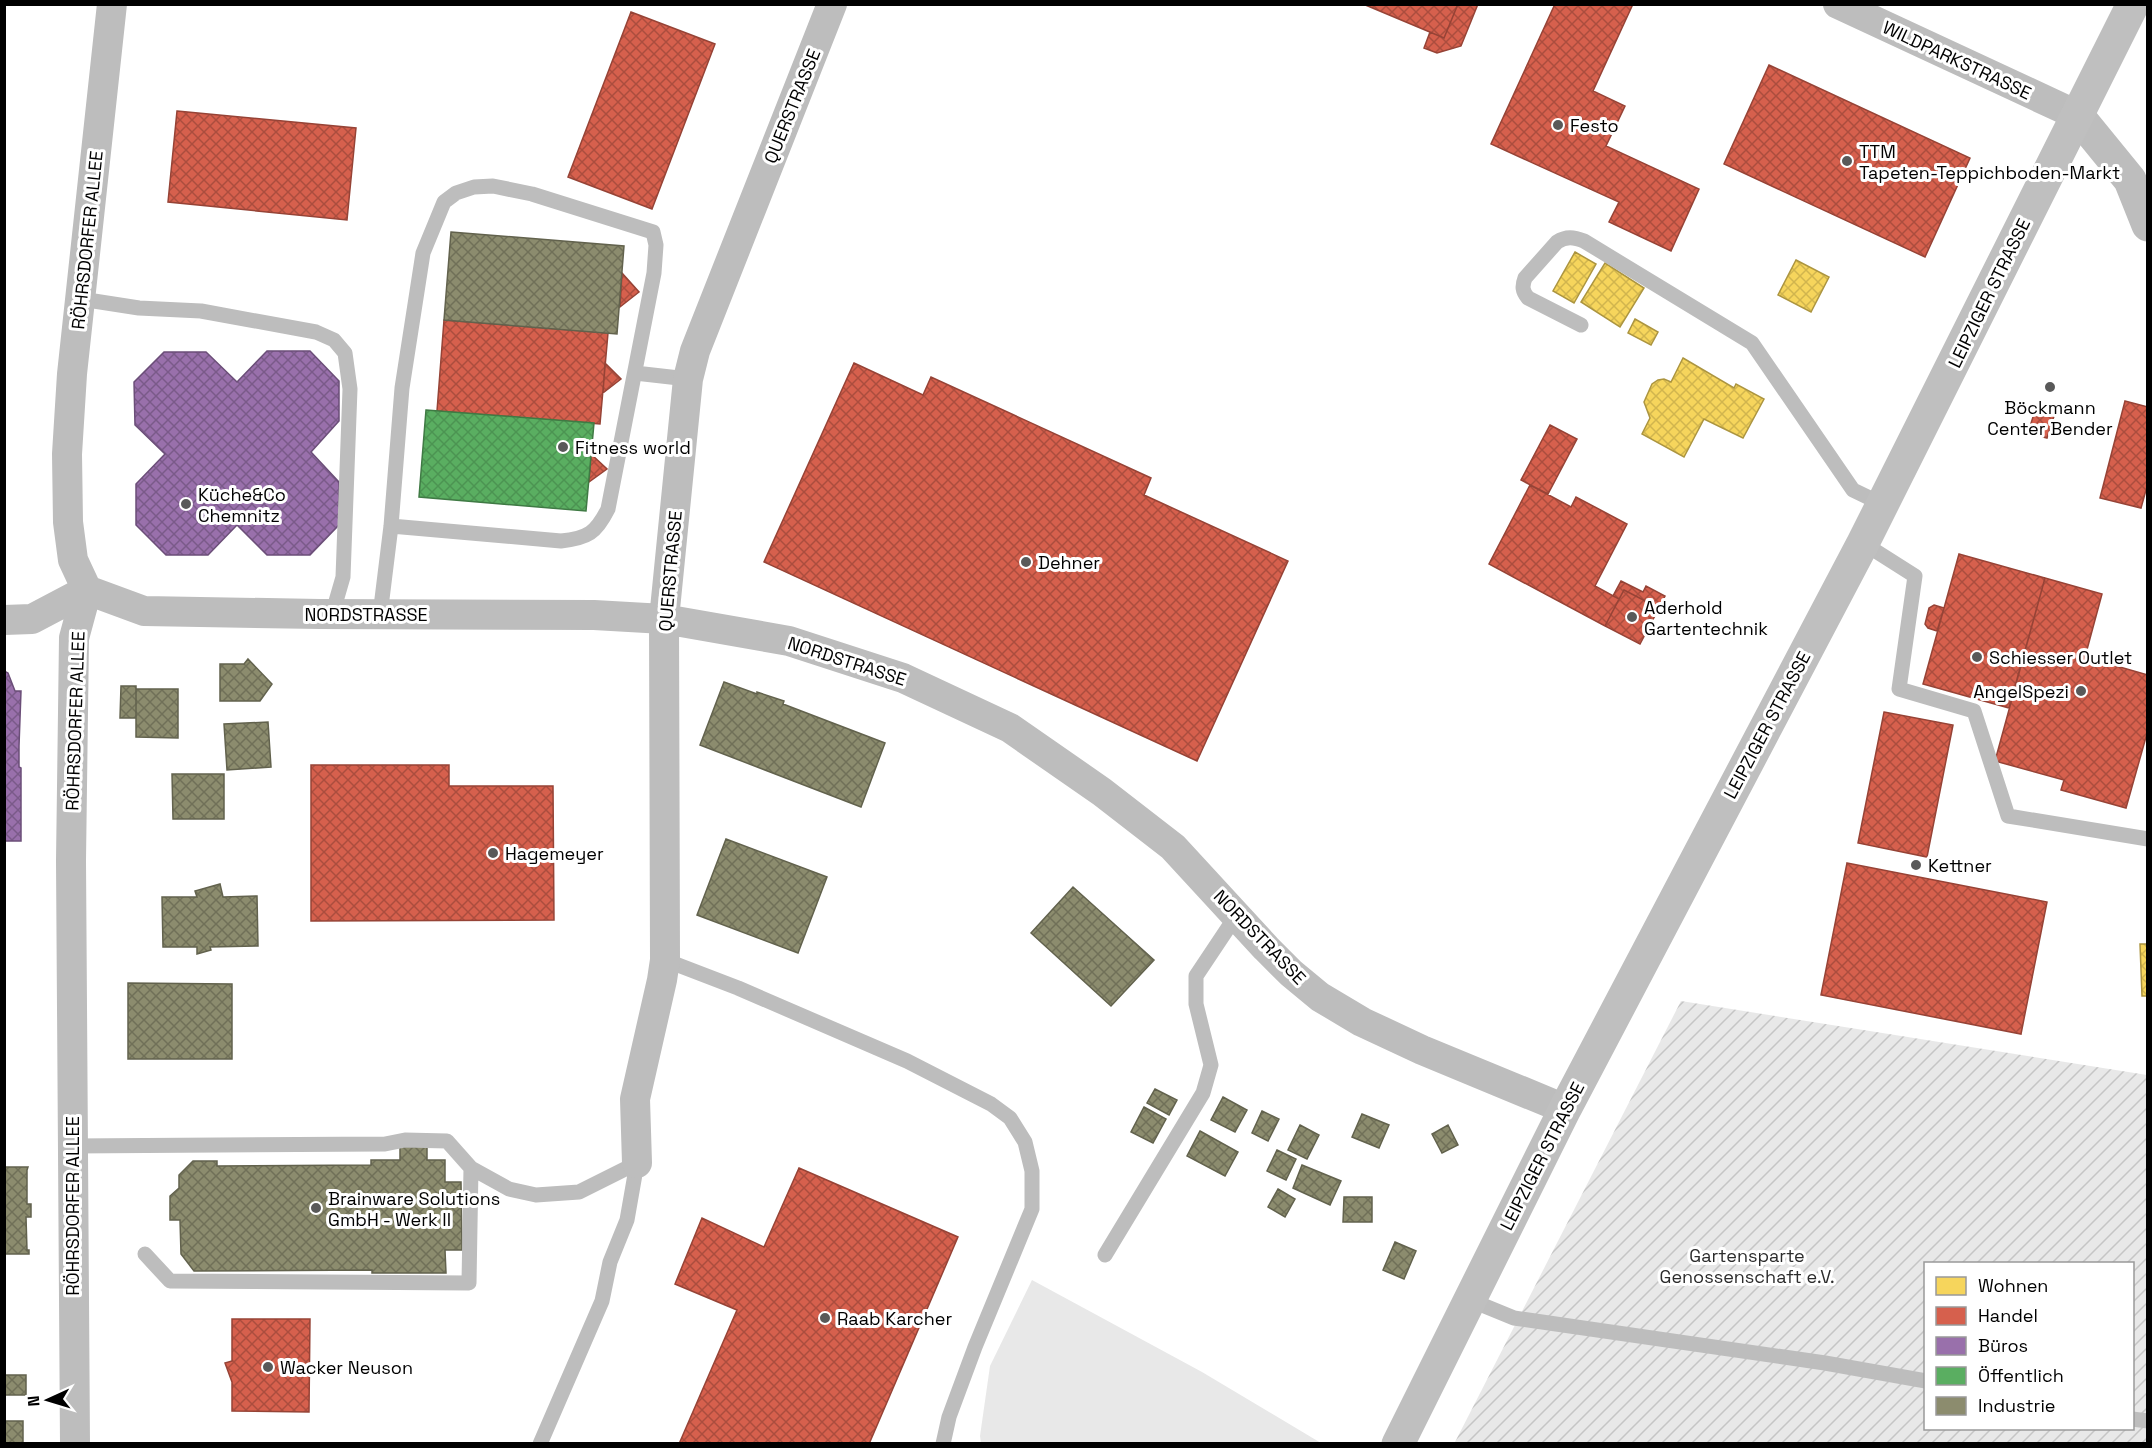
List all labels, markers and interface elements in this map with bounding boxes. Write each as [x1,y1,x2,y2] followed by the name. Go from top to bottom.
[1879,16,2035,104] street label: WILDPARKSTRASSE
[759,45,825,167] street label: QUERSTRASSE
[1570,114,1619,137] place label: Festo
[1551,118,1565,132] marker: Festo
[1859,140,2120,184] place label: TTM Tapeten-Teppichboden-Markt
[66,149,108,331] street label: RÖHRSDORFER ALLEE
[1840,154,1854,168] marker: TTM Tapeten-Teppichboden-Markt
[1943,214,2035,372] street label: LEIPZIGER STRASSE
[2043,380,2057,394] marker: Böckmann Center Bender
[1987,396,2113,440] place label: Böckmann Center Bender
[575,436,691,459] place label: Fitness world
[556,440,570,454] marker: Fitness world
[198,483,286,527] place label: Küche&Co Chemnitz
[179,497,193,511] marker: Küche&Co Chemnitz
[653,510,687,632] street label: QUERSTRASSE
[1038,551,1100,574] place label: Dehner
[1019,555,1033,569] marker: Dehner
[1644,596,1768,640] place label: Aderhold Gartentechnik
[304,603,428,626] street label: NORDSTRASSE
[1625,610,1639,624] marker: Aderhold Gartentechnik
[60,631,90,811] street label: RÖHRSDORFER ALLEE
[785,631,909,691] street label: NORDSTRASSE
[1989,646,2132,669] place label: Schiesser Outlet
[1718,647,1816,803] street label: LEIPZIGER STRASSE
[1970,650,1984,664] marker: Schiesser Outlet
[1973,680,2069,703] place label: AngelSpezi
[2074,684,2088,698] marker: AngelSpezi
[505,842,604,865] place label: Hagemeyer
[486,846,500,860] marker: Hagemeyer
[1928,854,1992,877] place label: Kettner
[1909,858,1923,872] marker: Kettner
[1209,885,1311,989] street label: NORDSTRASSE
[1495,1078,1589,1234] street label: LEIPZIGER STRASSE
[61,1116,84,1296] street label: RÖHRSDORFER ALLEE
[328,1187,500,1231] place label: Brainware Solutions GmbH - Werk II
[309,1201,323,1215] marker: Brainware Solutions GmbH - Werk II
[1660,1244,1834,1288] park label: Gartensparte Genossenschaft e.V.
[1924,1262,2134,1430] legend
[1978,1274,2048,1297] text: Wohnen
[1978,1304,2038,1327] text: Handel
[837,1307,953,1330] place label: Raab Karcher
[818,1311,832,1325] marker: Raab Karcher
[1978,1334,2028,1357] text: Büros
[280,1356,413,1379] place label: Wacker Neuson
[261,1360,275,1374] marker: Wacker Neuson
[1978,1364,2064,1387] text: Öffentlich
[18,1370,78,1430] north arrow
[1978,1394,2055,1417] text: Industrie
[23,1395,44,1407] text: N

